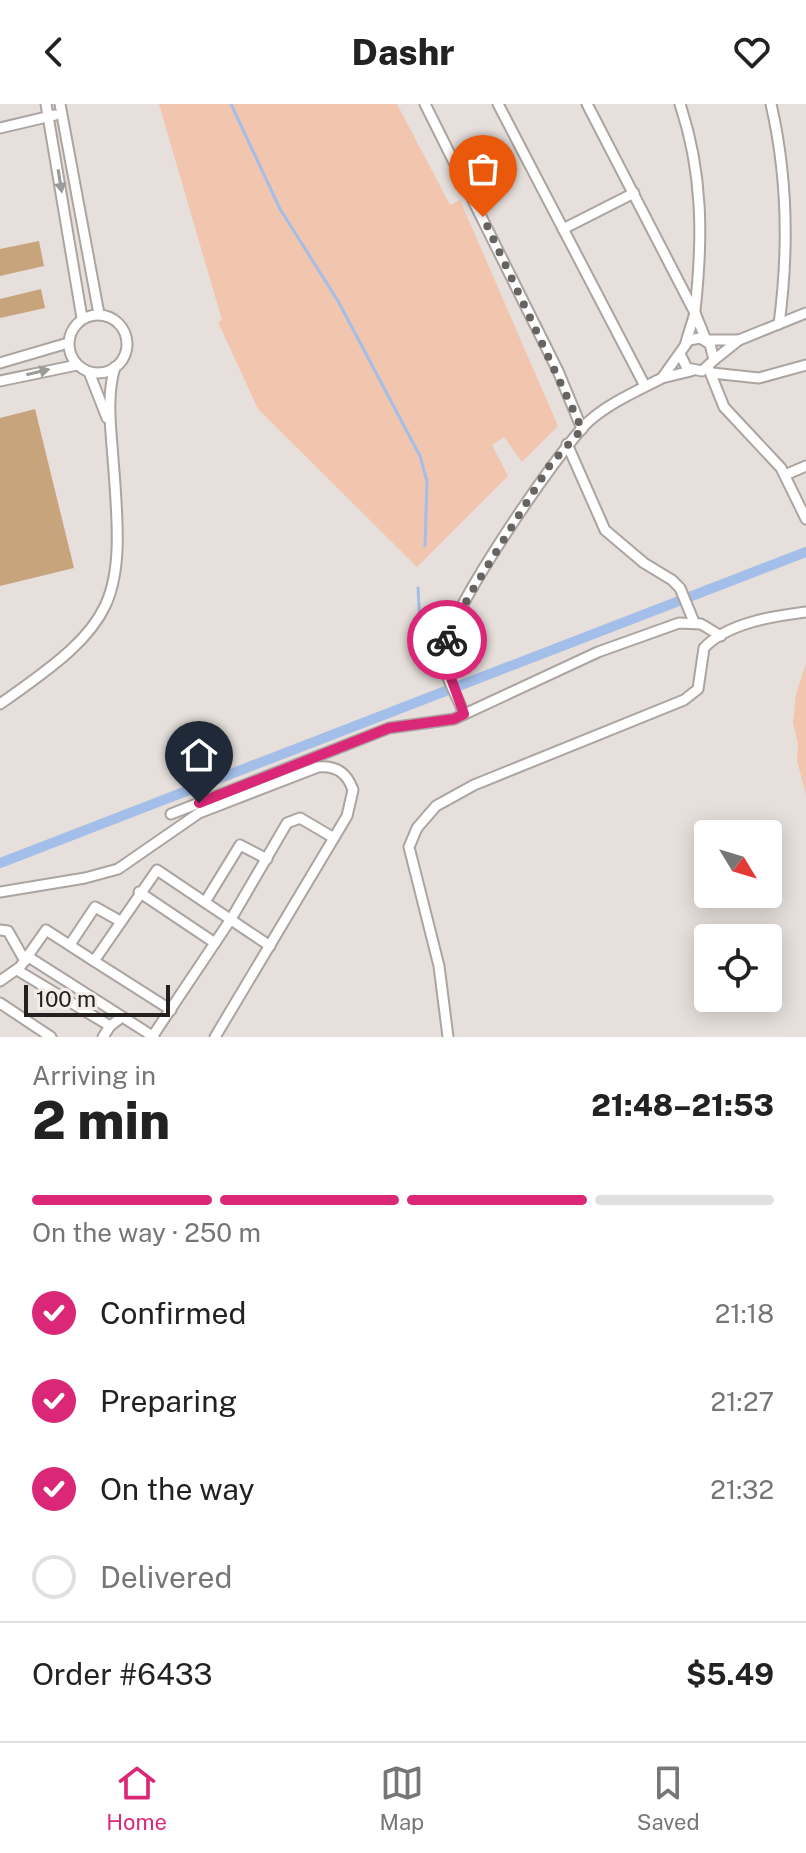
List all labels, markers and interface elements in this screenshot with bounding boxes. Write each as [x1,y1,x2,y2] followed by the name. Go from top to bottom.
[32,30,76,74] icon: back
[730,30,774,74] icon: heart
[352,31,454,73] text: Dashr
[449,135,517,217] pin
[461,147,505,191] icon: bag
[54,169,66,194] one-way arrow
[26,365,51,378] one-way arrow
[407,600,487,680] courier
[425,618,469,662] icon: bike
[165,721,233,803] pin
[177,733,221,777] icon: home
[694,820,782,908] north arrow
[694,820,782,1012] map controls
[694,924,782,1012] button: locate
[24,981,170,1017] scale bar
[36,986,96,1012] text: 100 m
[32,1060,156,1091] text: Arriving in
[591,1087,774,1123] text: 21:48–21:53
[32,1090,170,1151] text: 2 min
[32,1217,261,1248] text: On the way · 250 m
[32,1291,76,1335] icon: check
[100,1295,246,1331] text: Confirmed
[715,1298,774,1329] text: 21:18
[32,1379,76,1423] icon: check
[100,1383,237,1419] text: Preparing
[710,1386,774,1417] text: 21:27
[32,1467,76,1511] icon: check
[100,1471,254,1507] text: On the way
[710,1474,774,1505] text: 21:32
[100,1559,232,1595] text: Delivered
[32,1656,212,1692] text: Order #6433
[686,1656,774,1692] text: $5.49
[106,1761,167,1835] tab: Home
[380,1761,424,1835] tab: Map
[637,1761,700,1835] tab: Saved

